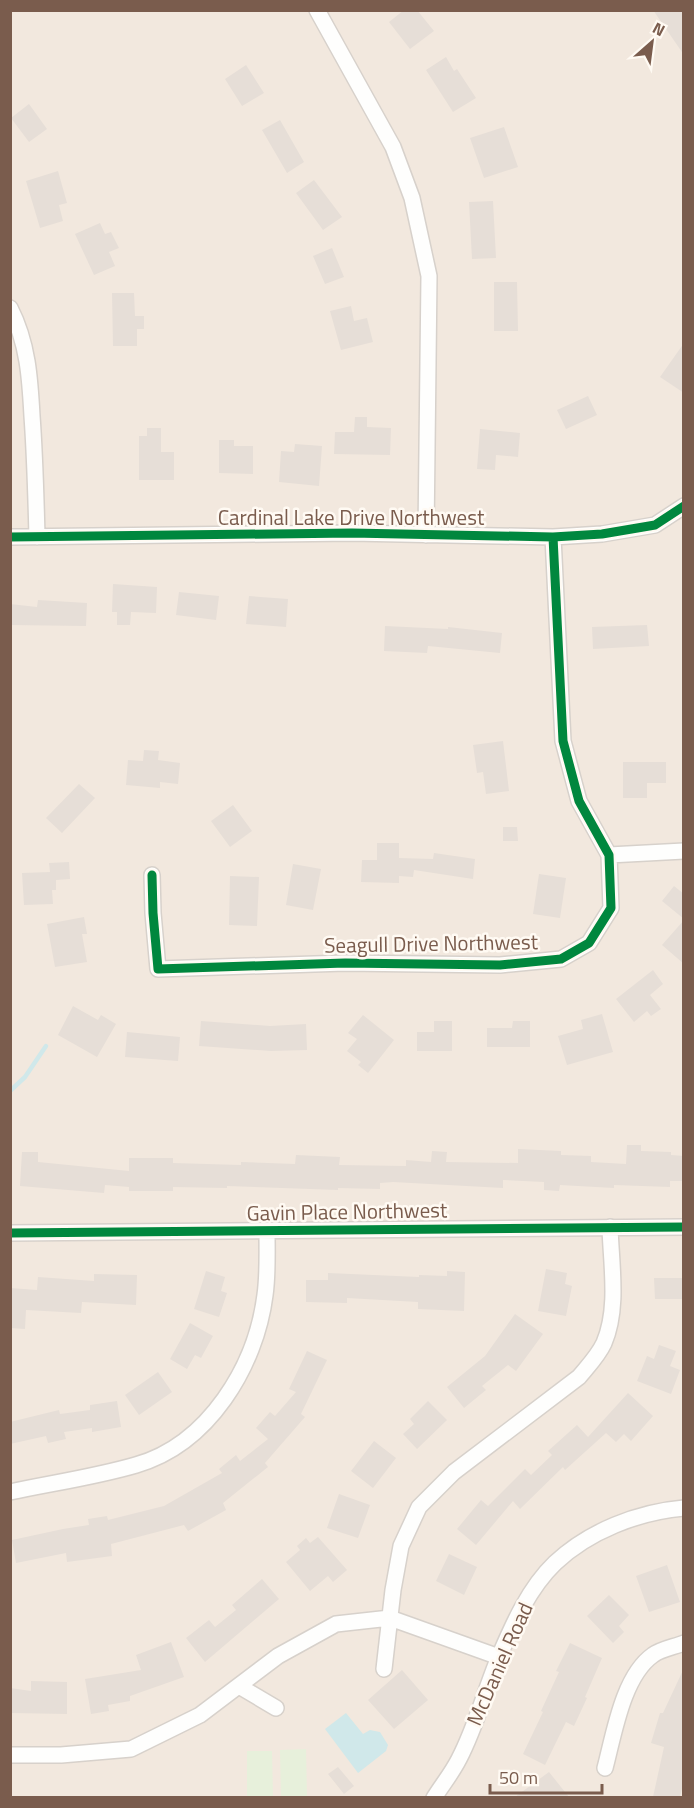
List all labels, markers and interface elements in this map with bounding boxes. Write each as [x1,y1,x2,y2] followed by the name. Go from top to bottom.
[622,12,682,72] north arrow
[649,16,670,42] text: N
[218,501,485,533] street label: Cardinal Lake Drive Northwest
[324,925,539,961] street label: Seagull Drive Northwest
[246,1193,448,1229] street label: Gavin Place Northwest
[458,1597,541,1730] street label: McDaniel Road
[490,1757,602,1795] scale bar
[499,1764,538,1791] text: 50 m

